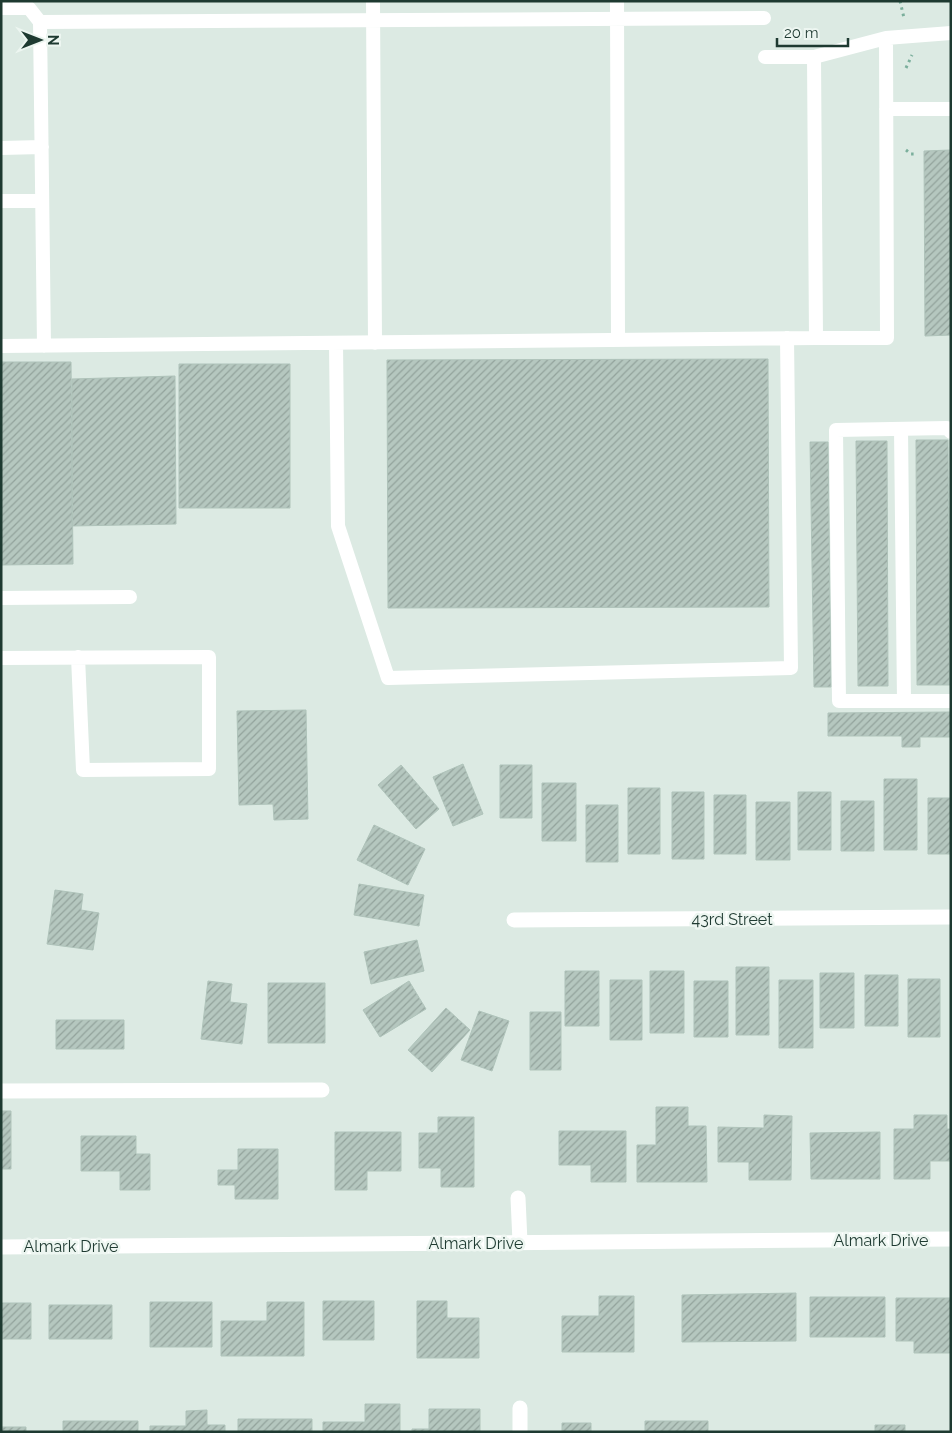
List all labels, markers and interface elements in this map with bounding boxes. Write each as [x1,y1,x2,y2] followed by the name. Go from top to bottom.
[15,15,65,65] north arrow
[777,15,848,47] scale bar
[784,24,819,42] text: 20 m
[45,35,61,45] text: N
[691,910,773,929] street label: 43rd Street
[834,1231,928,1250] street label: Almark Drive
[429,1234,523,1253] street label: Almark Drive
[24,1237,118,1256] street label: Almark Drive

